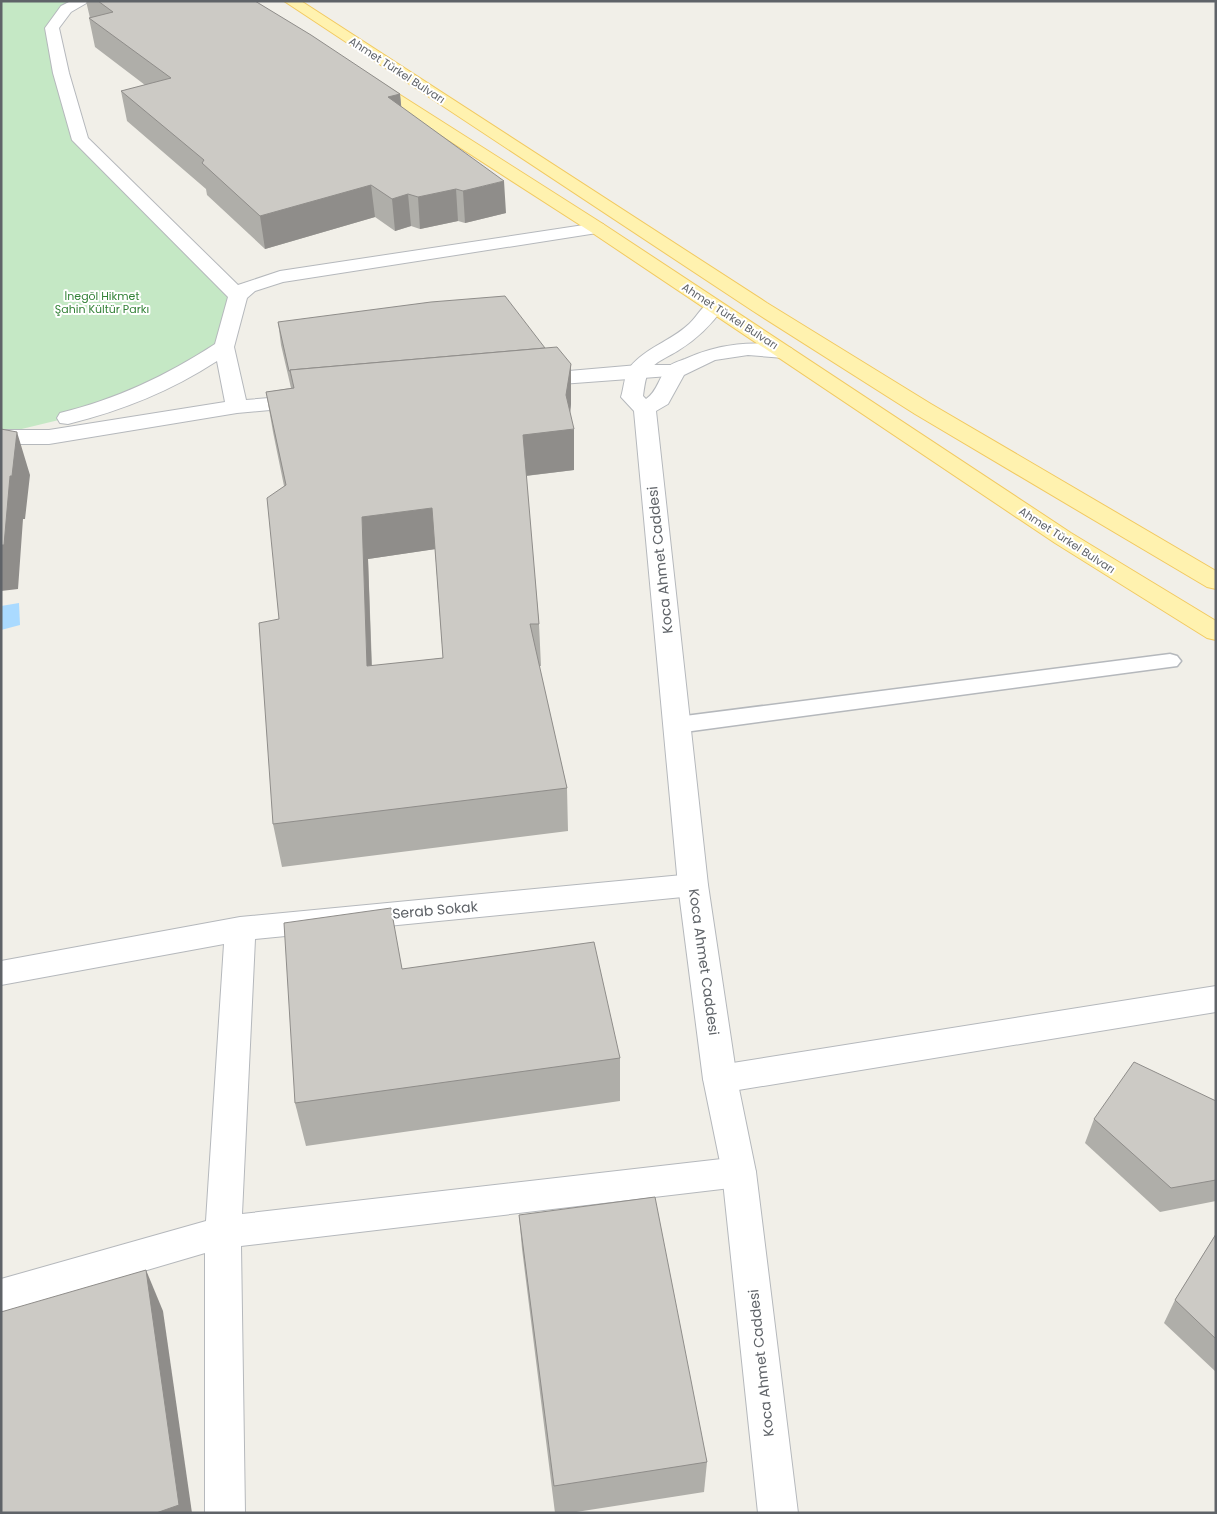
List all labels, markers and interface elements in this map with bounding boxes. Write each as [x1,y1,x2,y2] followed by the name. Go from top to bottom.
[346,33,448,107] street label: Ahmet Türkel Bulvarı
[679,279,781,353] street label: Ahmet Türkel Bulvarı
[55,288,149,317] park label: İnegöl Hikmet Şahin Kültür Parkı
[642,485,678,635] street label: Koca Ahmet Caddesi
[1016,503,1118,577] street label: Ahmet Türkel Bulvarı
[684,887,724,1037] street label: Koca Ahmet Caddesi
[391,896,479,924] street label: Serab Sokak
[743,1288,779,1438] street label: Koca Ahmet Caddesi

